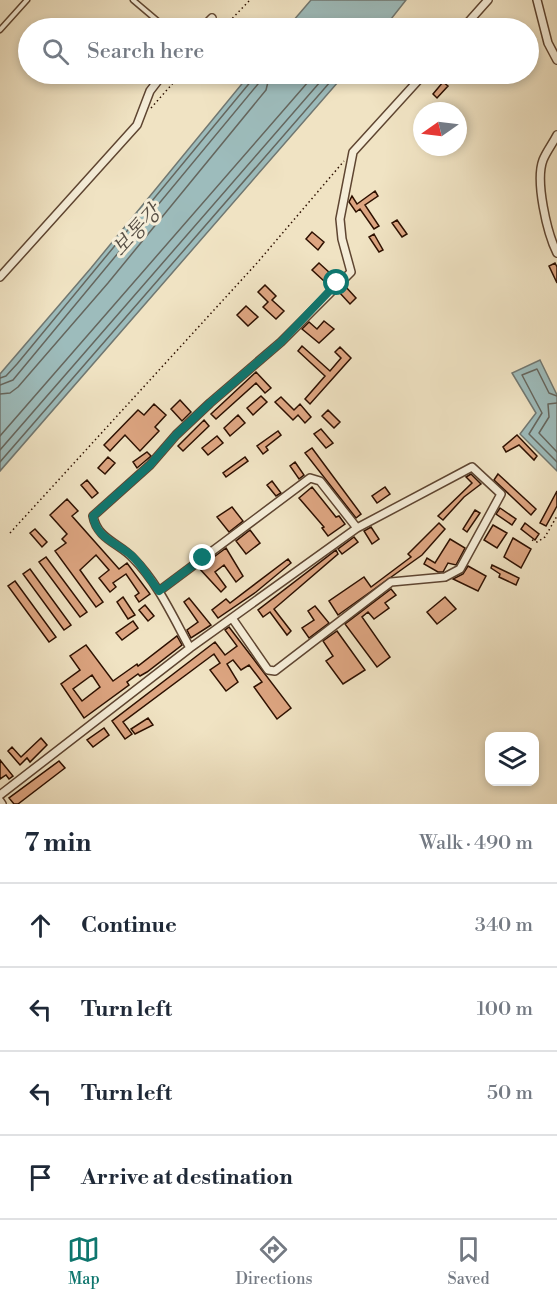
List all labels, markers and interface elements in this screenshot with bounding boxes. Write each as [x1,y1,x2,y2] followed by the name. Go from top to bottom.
[18,18,539,84] search box
[39,35,72,68] icon: search
[87,38,204,65] text: Search here
[413,102,467,156] north arrow
[107,198,169,262] water label: 보통강
[323,269,349,295] route start
[189,544,215,570] route end
[485,732,539,786] map controls
[485,732,539,786] button: layers
[24,827,91,859] text: 7 min
[419,831,533,856] text: Walk · 490 m
[24,909,57,942] icon: ahead
[81,912,177,939] text: Continue
[475,913,533,938] text: 340 m
[24,993,57,1026] icon: left
[81,996,172,1023] text: Turn left
[477,997,533,1022] text: 100 m
[24,1077,57,1110] icon: left
[81,1080,172,1107] text: Turn left
[487,1081,533,1106] text: 50 m
[24,1161,57,1194] icon: arrive
[81,1164,293,1191] text: Arrive at destination
[67,1233,100,1289] tab: Map
[235,1233,313,1289] tab: Directions
[447,1233,490,1289] tab: Saved

